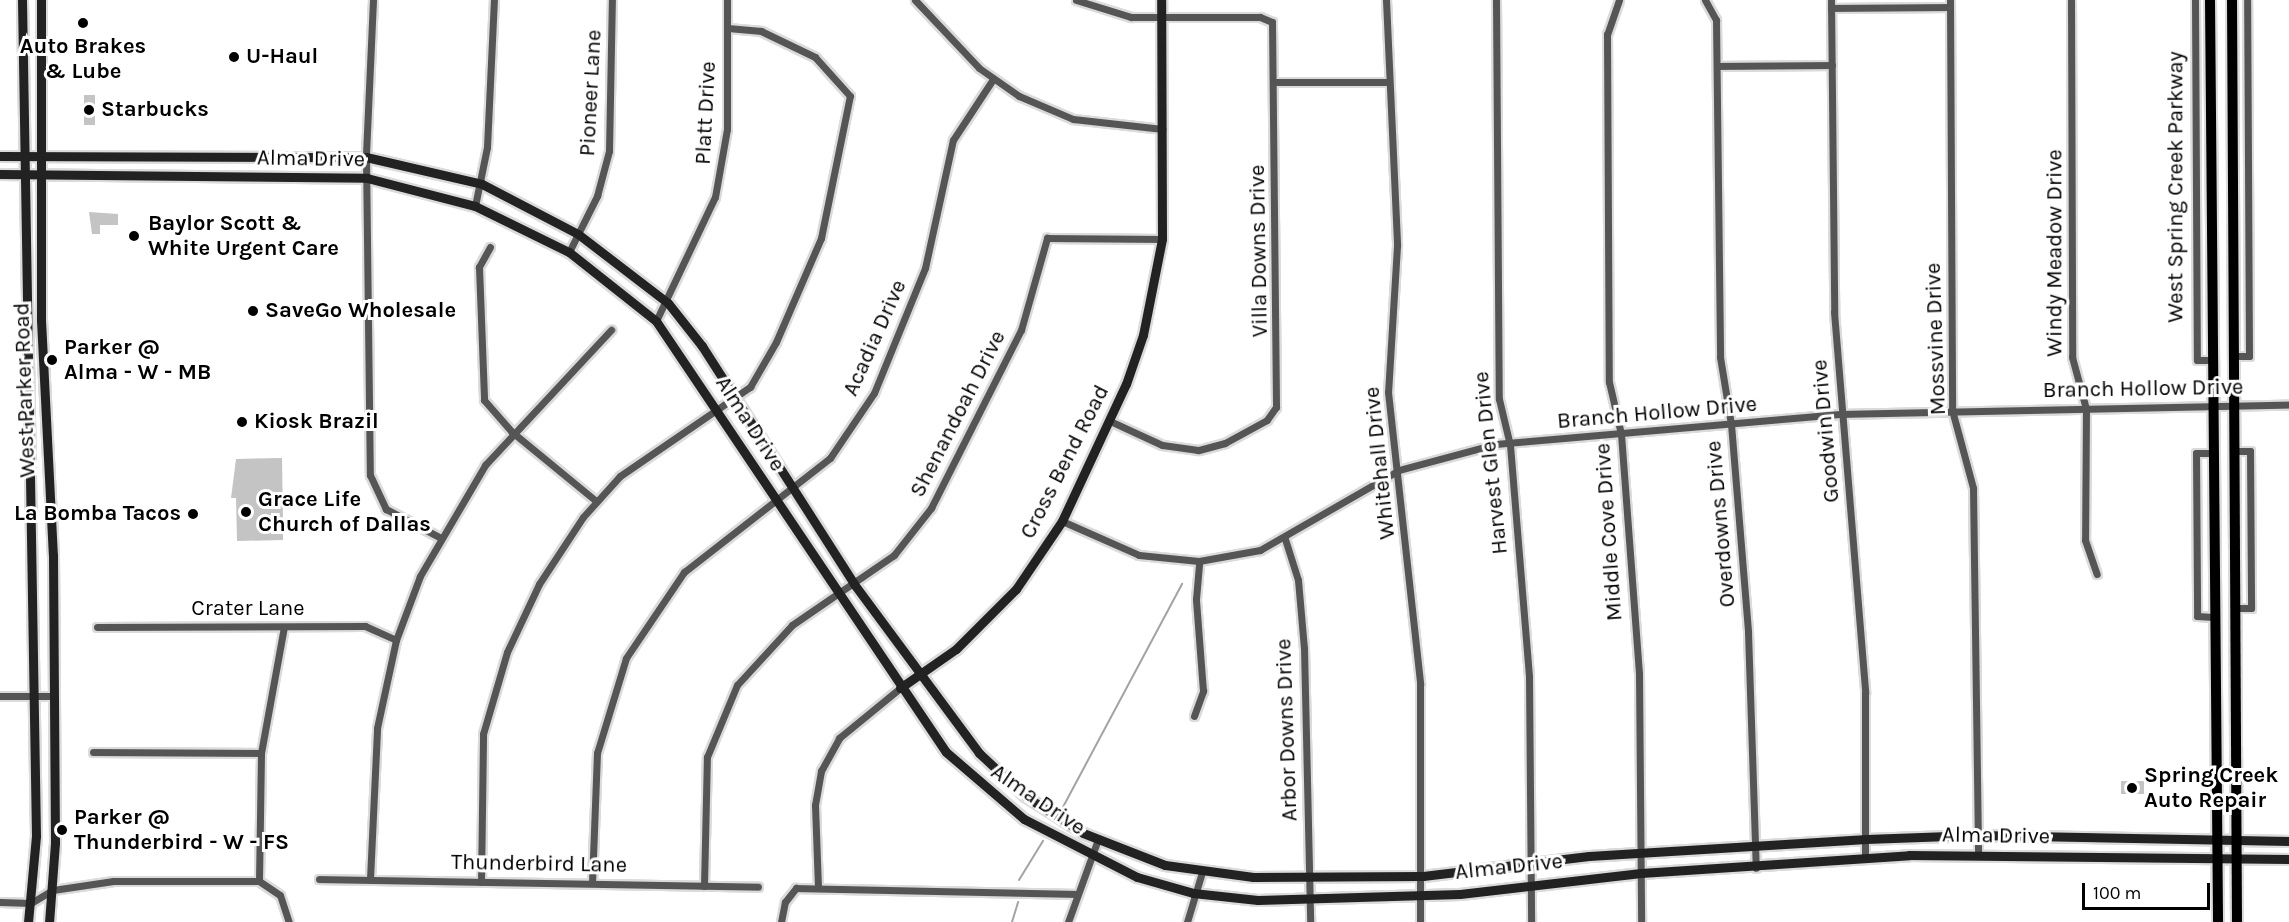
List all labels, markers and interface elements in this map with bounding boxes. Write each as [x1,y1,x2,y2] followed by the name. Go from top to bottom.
[76,16,90,30] marker: Auto Brakes & Lube
[575,29,607,157] street label: Pioneer Lane
[20,33,146,84] place label: Auto Brakes & Lube
[246,44,318,70] place label: U-Haul
[227,50,241,64] marker: U-Haul
[2163,51,2189,323] street label: West Spring Creek Parkway
[690,61,722,165] street label: Platt Drive
[101,97,209,123] place label: Starbucks
[82,103,96,117] marker: Starbucks
[257,145,365,173] street label: Alma Drive
[2042,149,2068,357] street label: Windy Meadow Drive
[1244,165,1274,337] street label: Villa Downs Drive
[148,210,339,262] place label: Baylor Scott & White Urgent Care
[125,227,143,245] marker: Baylor Scott & White Urgent Care
[1920,262,1952,416] street label: Mossvine Drive
[838,276,912,400] street label: Acadia Drive
[265,298,456,324] place label: SaveGo Wholesale
[9,302,41,478] street label: West Parker Road
[246,304,260,318] marker: SaveGo Wholesale
[905,326,1011,502] street label: Shenandoah Drive
[64,334,211,386] place label: Parker @ Alma - W - MB
[45,353,59,367] marker: Parker @ Alma - W - MB
[1807,358,1845,504] street label: Goodwin Drive
[1468,370,1514,556] street label: Harvest Glen Drive
[709,371,791,477] street label: Alma Drive
[2043,374,2243,404] street label: Branch Hollow Drive
[1015,381,1115,543] street label: Cross Bend Road
[1359,385,1401,541] street label: Whitehall Drive
[1556,391,1758,435] street label: Branch Hollow Drive
[254,409,379,435] place label: Kiosk Brazil
[235,415,249,429] marker: Kiosk Brazil
[1701,440,1741,608] street label: Overdowns Drive
[1590,442,1628,622] street label: Middle Cove Drive
[258,486,431,538] place label: Grace Life Church of Dallas
[14,501,181,527] place label: La Bomba Tacos
[239,505,253,519] marker: Grace Life Church of Dallas
[186,507,200,521] marker: La Bomba Tacos
[191,596,305,622] street label: Crater Lane
[1271,638,1303,822] street label: Arbor Downs Drive
[986,759,1090,841] street label: Alma Drive
[2144,762,2278,813] place label: Spring Creek Auto Repair
[2125,781,2139,795] marker: Spring Creek Auto Repair
[74,804,289,855] place label: Parker @ Thunderbird - W - FS
[1942,822,2050,850] street label: Alma Drive
[55,823,69,837] marker: Parker @ Thunderbird - W - FS
[1454,848,1564,886] street label: Alma Drive
[451,849,627,879] street label: Thunderbird Lane
[2085,871,2212,909] scale bar
[2093,882,2141,904] text: 100 m

